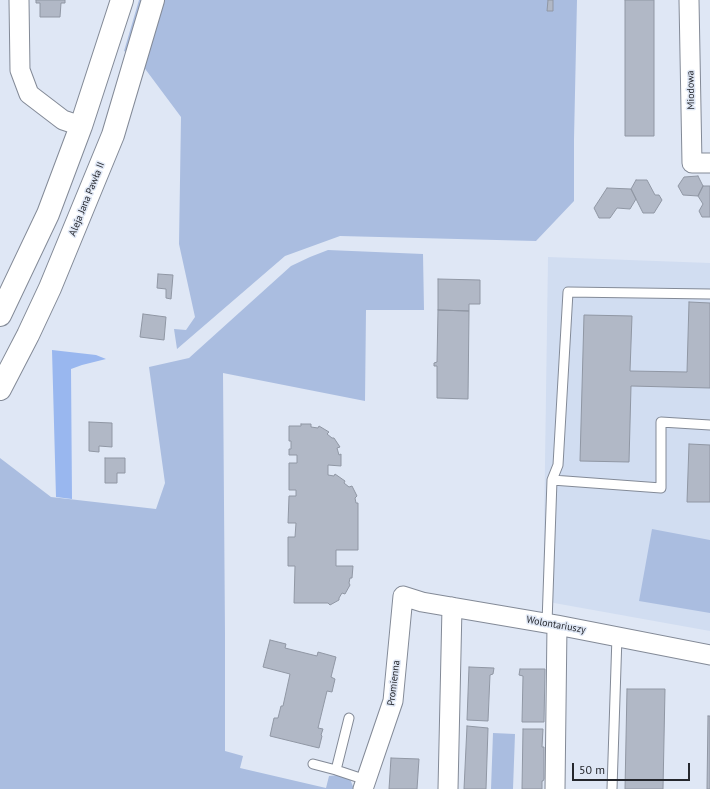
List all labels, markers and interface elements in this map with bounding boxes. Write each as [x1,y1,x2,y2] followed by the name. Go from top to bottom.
[685,70,697,110] street label: Miodowa
[67,160,107,238] street label: Aleja Jana Pawła II
[525,614,587,636] street label: Wolontariuszy
[385,660,403,706] street label: Promienna
[574,755,692,781] scale bar
[579,762,605,777] text: 50 m

